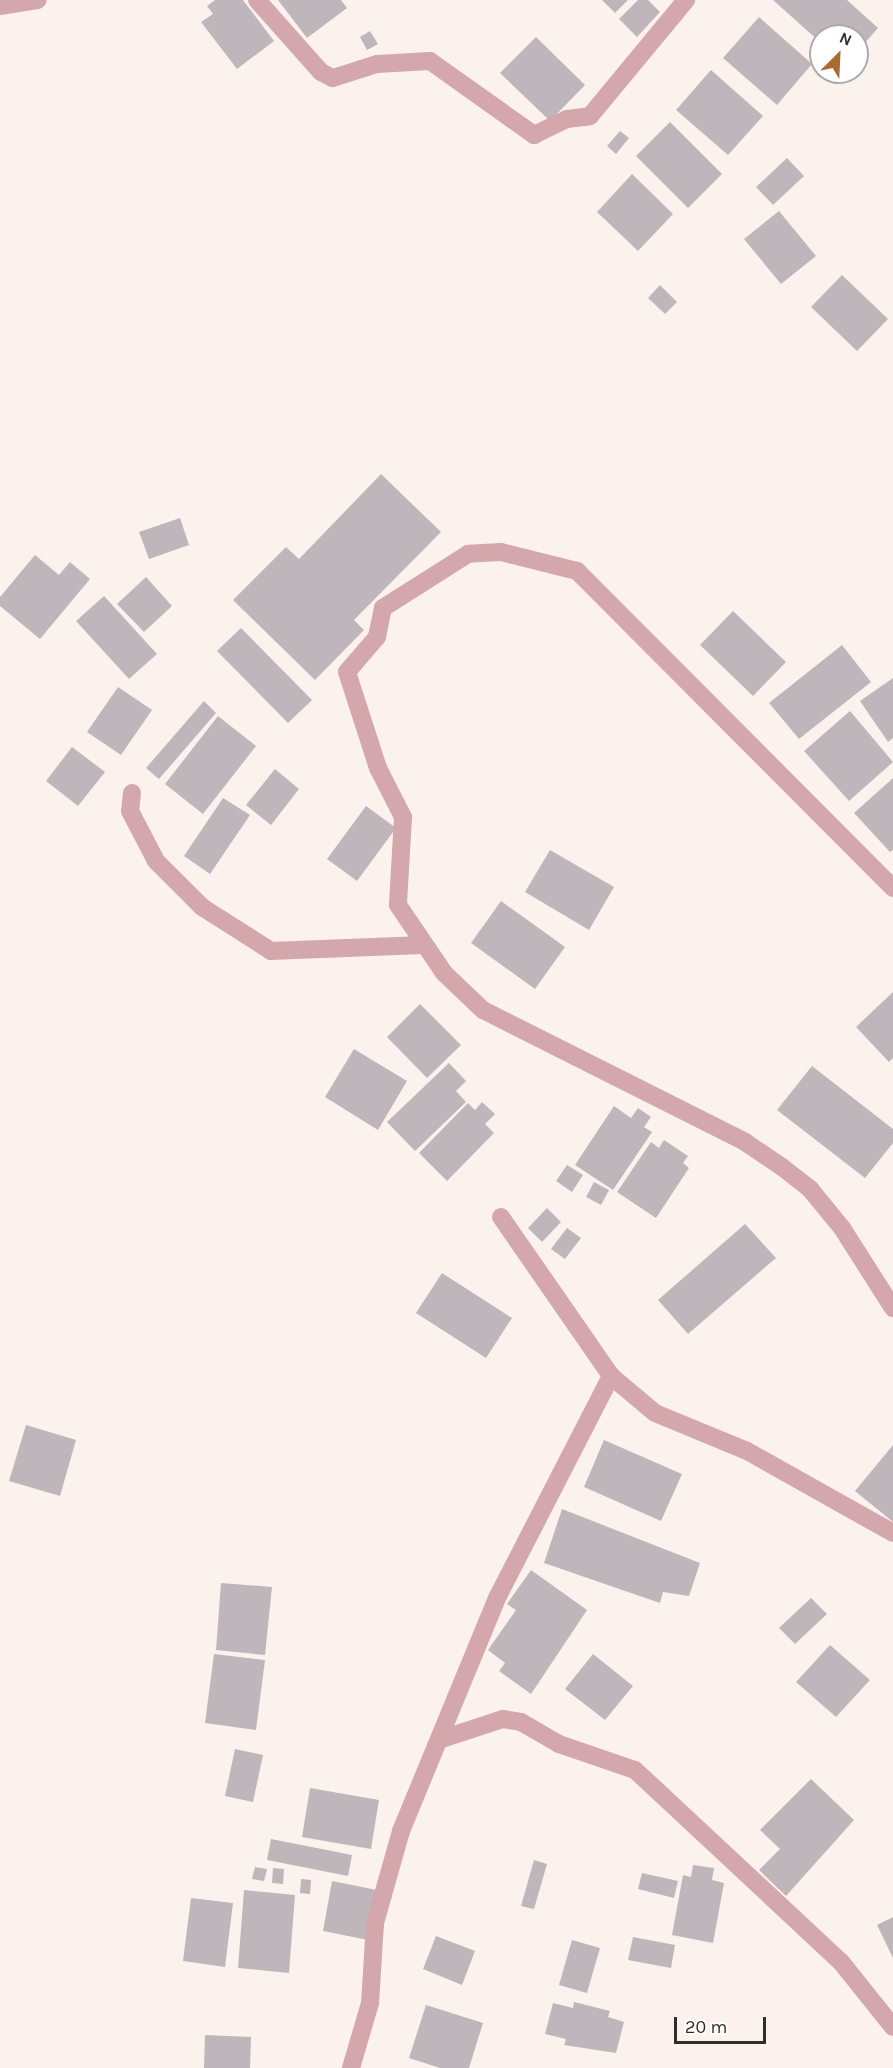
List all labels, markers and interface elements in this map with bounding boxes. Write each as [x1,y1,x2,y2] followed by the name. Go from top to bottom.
[809,24,869,84] north arrow
[837,28,855,50] text: N
[677,2005,768,2043] scale bar
[685,2016,727,2038] text: 20 m

